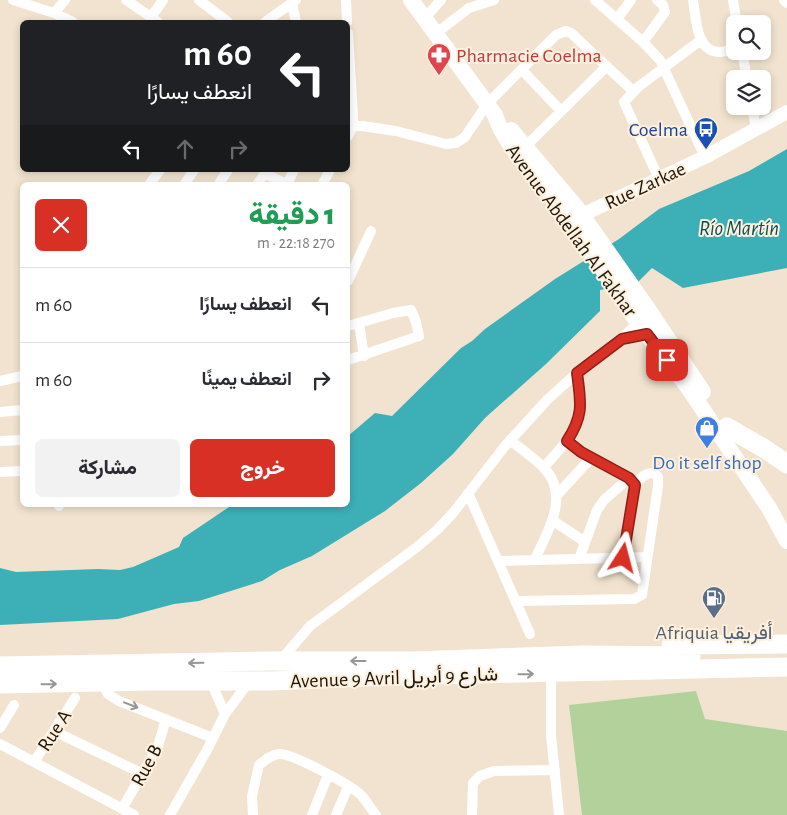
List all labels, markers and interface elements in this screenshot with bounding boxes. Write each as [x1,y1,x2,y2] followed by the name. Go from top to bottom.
[726,15,771,115] map controls
[726,15,771,60] button: search
[183,37,252,72] text: 60 m
[270,40,335,105] icon: left
[426,42,452,76] pharmacy icon: Pharmacie Coelma
[456,46,602,66] place label: Pharmacie Coelma
[726,70,771,115] button: layers
[147,81,252,103] text: انعطف يسارًا
[693,116,719,150] bus stop icon: Coelma
[629,120,688,140] place label: Coelma
[118,135,146,163] icon: left
[171,135,199,163] icon: ahead
[224,135,252,163] icon: right
[502,141,641,321] street label: Avenue Abdellah Al Fakhar
[602,159,689,213] street label: Rue Zarkae
[35,199,87,251] button: close
[249,200,335,230] text: 1 دقيقة
[699,218,779,239] water label: Río Martín
[257,235,335,251] text: 270 m · 22:18
[307,291,335,319] icon: left
[199,295,292,314] text: انعطف يسارًا
[35,296,72,315] text: 60 m
[646,339,688,381] pin
[653,346,681,374] icon: arrive
[307,366,335,394] icon: right
[202,370,292,389] text: انعطف يمينًا
[35,371,72,390] text: 60 m
[694,415,720,449] shop icon: Do it self shop
[35,439,180,497] button: مشاركة
[190,439,335,497] button: خروج
[652,453,762,473] place label: Do it self shop
[596,531,648,583] position arrow
[701,585,727,619] fuel station icon: Afriquia أفريقيا
[656,621,773,645] place label: Afriquia أفريقيا
[350,656,366,666] one-way arrow
[188,658,204,668] one-way arrow
[290,662,499,695] street label: Avenue 9 Avril شارع 9 أبريل
[518,669,534,678] one-way arrow
[40,679,56,688] one-way arrow
[122,701,138,710] one-way arrow
[34,706,76,755] street label: Rue A
[128,741,166,790] street label: Rue B

